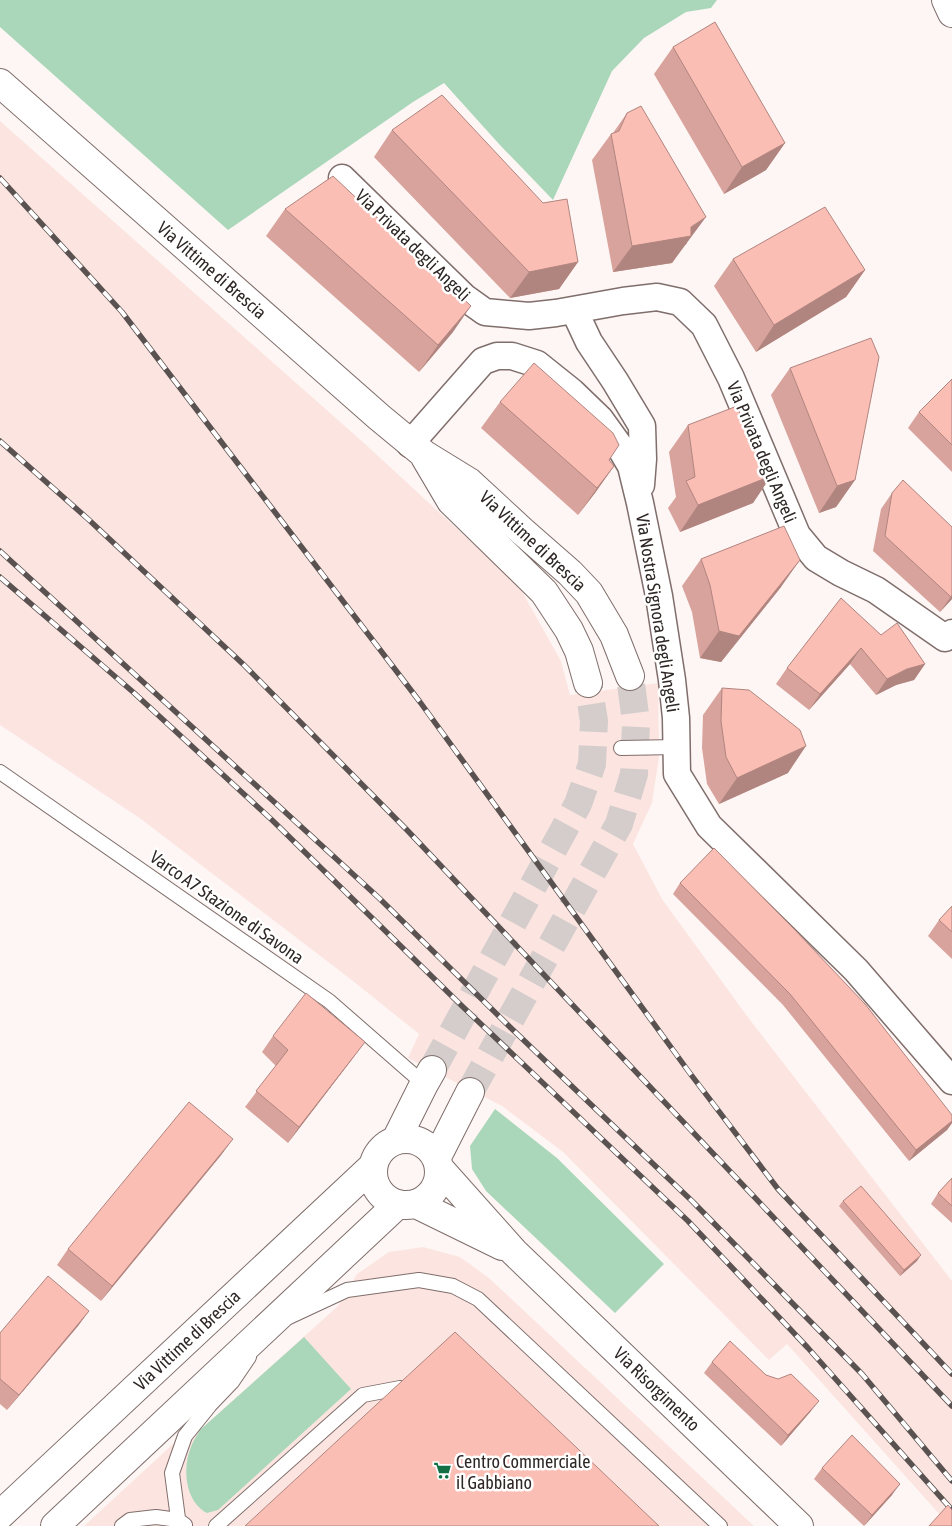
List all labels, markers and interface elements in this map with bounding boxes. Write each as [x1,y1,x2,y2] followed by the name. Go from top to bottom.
[351,185,475,305] street label: Via Privata degli Angeli
[153,217,271,323] street label: Via Vittime di Brescia
[723,378,801,526] street label: Via Privata degli Angeli
[476,486,590,596] street label: Via Vittime di Brescia
[632,512,684,714] street label: Via Nostra Signora degli Angeli
[146,846,308,968] street label: Varco A7 Stazione di Savona
[130,1285,244,1395] street label: Via Vittime di Brescia
[610,1343,704,1435] street label: Via Risorgimento
[456,1451,590,1493] place label: Centro Commerciale il Gabbiano
[432,1461,452,1481] supermarket icon: Centro Commerciale il Gabbiano

